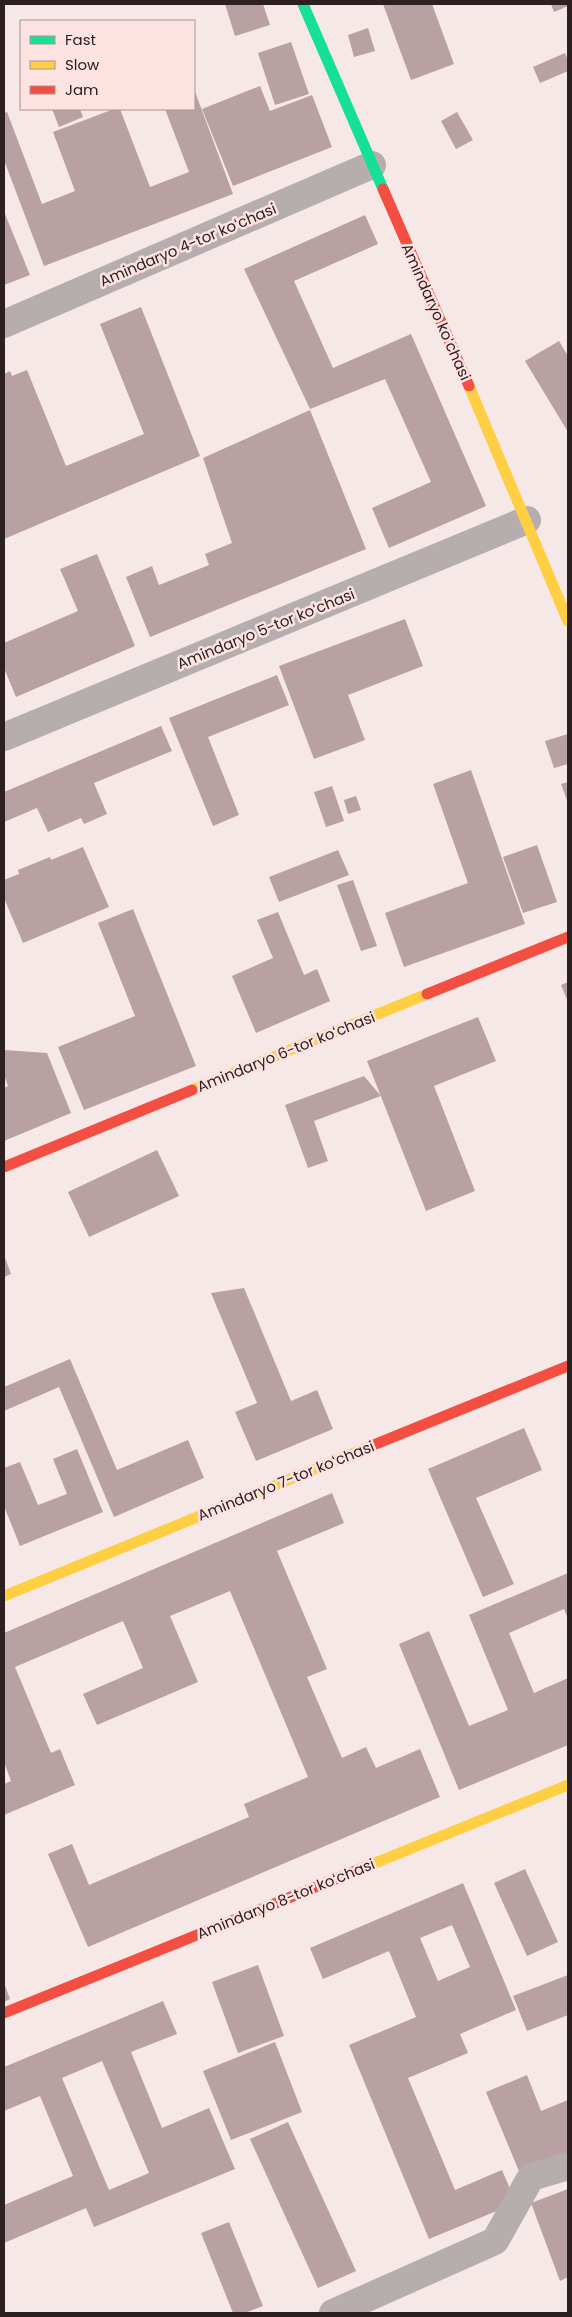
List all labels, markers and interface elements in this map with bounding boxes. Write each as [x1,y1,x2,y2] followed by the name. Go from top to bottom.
[20,20,195,110] legend
[65,29,96,50] text: Fast
[65,54,100,75] text: Slow
[65,79,99,100] text: Jam
[96,198,279,291] street label: Amindaryo 4-tor koʻchasi
[397,240,476,384] street label: Amindaryo koʻchasi
[174,583,358,674] street label: Amindaryo 5-tor koʻchasi
[194,1006,378,1097] street label: Amindaryo 6-tor koʻchasi
[194,1435,377,1526] street label: Amindaryo 7-tor koʻchasi
[194,1853,378,1944] street label: Amindaryo 8-tor koʻchasi

